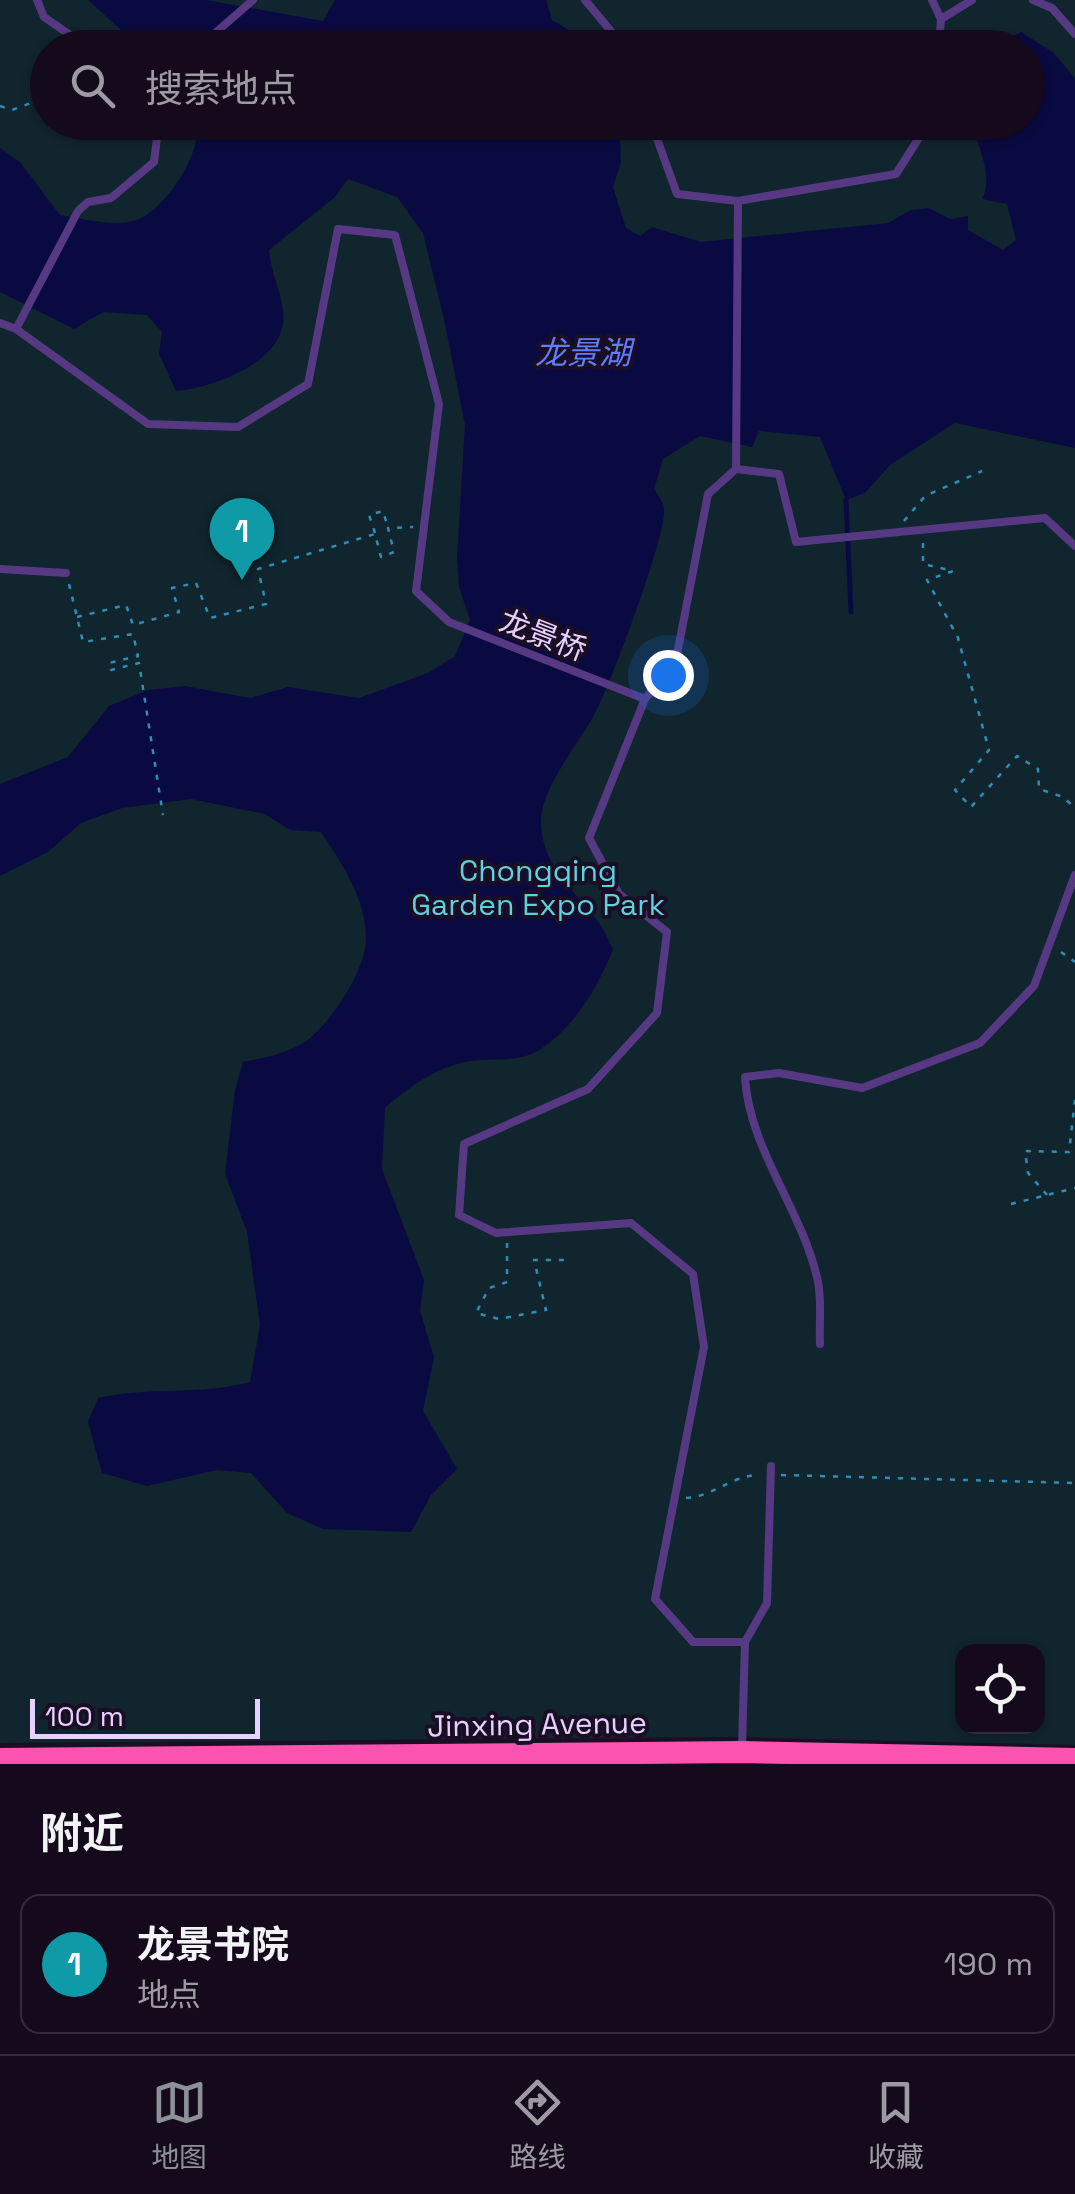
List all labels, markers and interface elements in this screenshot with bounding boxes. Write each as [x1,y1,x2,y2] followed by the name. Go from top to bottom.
[30,30,1045,140] search box
[65,58,120,113] icon: search
[145,65,297,113] text: 搜索地点
[535,333,636,373] water label: 龙景湖
[210,498,274,580] pin: 1
[494,601,592,669] street label: 龙景桥
[643,650,694,701] your location
[411,851,665,924] park label: Chongqing Garden Expo Park
[955,1644,1045,1734] map controls
[955,1644,1045,1734] button: locate
[30,1694,260,1738] scale bar
[45,1698,124,1734] text: 100 m
[427,1703,647,1745] street label: Jinxing Avenue
[40,1807,124,1860] text: 附近
[137,1921,289,1969] text: 龙景书院
[67,1944,82,1984] text: 1
[944,1944,1033,1984] text: 190 m
[137,1975,201,2015] text: 地点
[151,2075,207,2175] tab: 地图
[509,2075,566,2175] tab: 路线
[868,2075,924,2175] tab: 收藏

